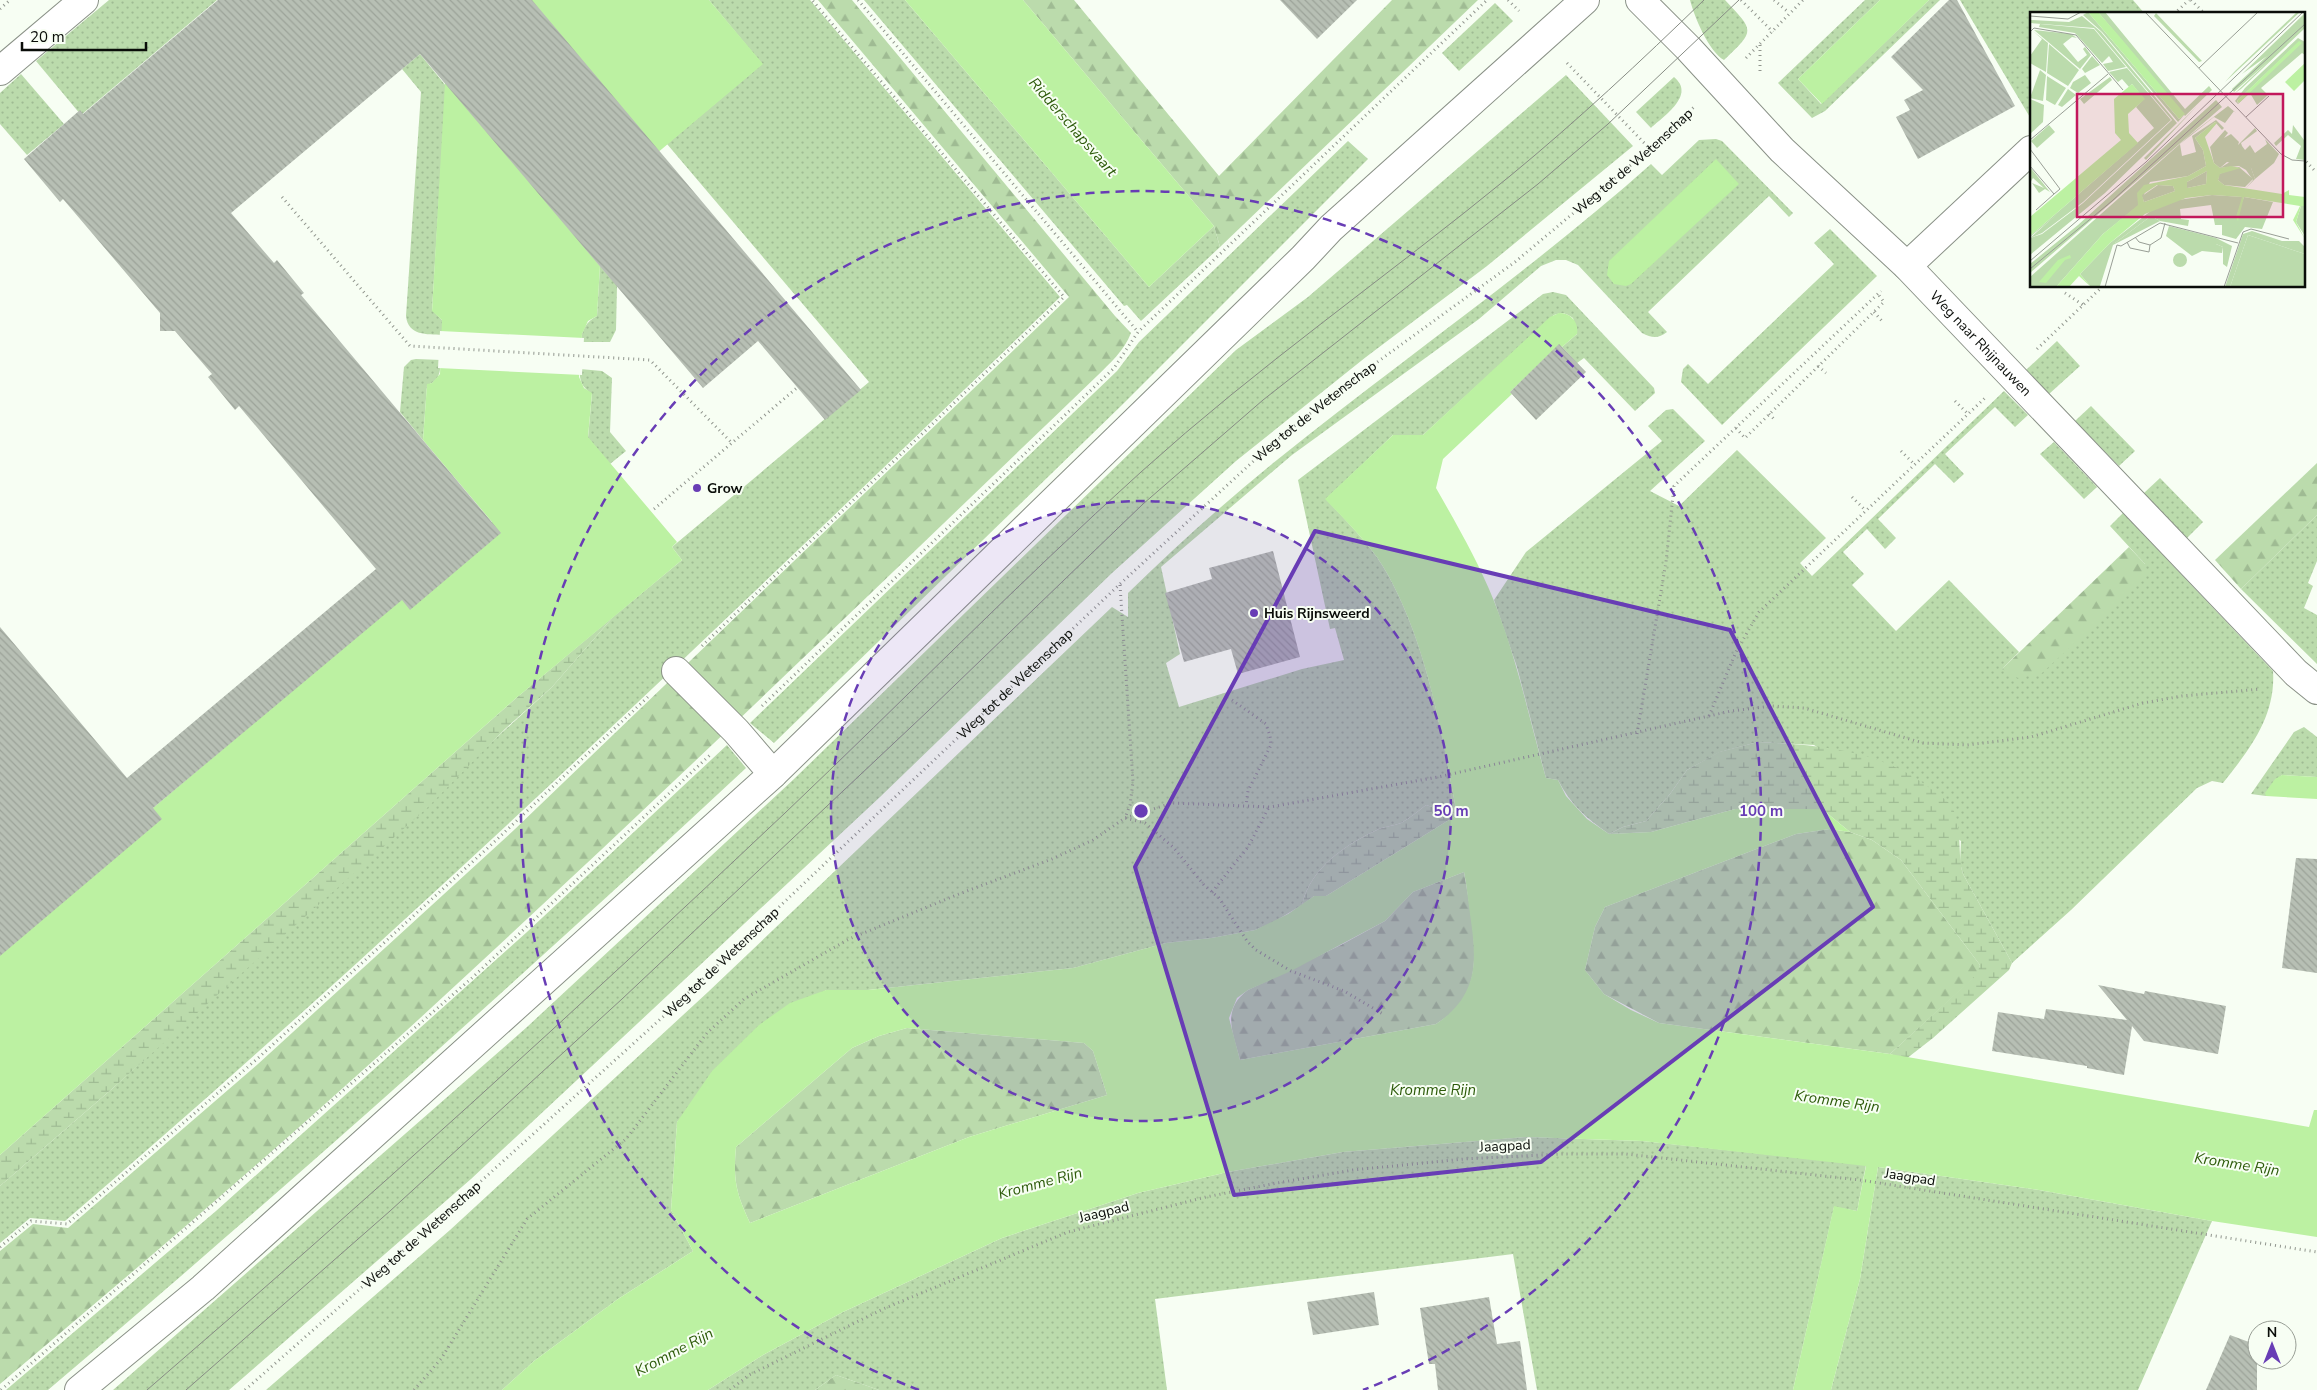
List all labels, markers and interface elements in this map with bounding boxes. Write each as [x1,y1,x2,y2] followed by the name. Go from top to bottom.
[2030,12,2304,288] inset map
[22,20,146,52] scale bar
[30,27,65,47] text: 20 m
[1024,73,1122,181] water label: Ridderschapsvaart
[1569,104,1697,219] street label: Weg tot de Wetenschap
[1926,286,2036,400] street label: Weg naar Rhijnauwen
[1249,356,1380,467] street label: Weg tot de Wetenschap
[707,479,743,498] place label: Grow
[691,482,703,494] marker: Grow
[1264,604,1370,623] place label: Huis Rijnsweerd
[1248,607,1260,619] marker: Huis Rijnsweerd
[953,624,1077,743] street label: Weg tot de Wetenschap
[1433,801,1469,821] text: 50 m
[1739,801,1783,821] text: 100 m
[1132,802,1150,820] centre of rings
[659,902,783,1022] street label: Weg tot de Wetenschap
[1390,1080,1476,1100] water label: Kromme Rijn
[1793,1085,1881,1117] water label: Kromme Rijn
[1478,1135,1531,1157] street label: Jaagpad
[2193,1147,2281,1181] water label: Kromme Rijn
[996,1162,1084,1204] water label: Kromme Rijn
[1882,1163,1937,1190] street label: Jaagpad
[358,1176,485,1293] street label: Weg tot de Wetenschap
[1076,1197,1131,1228] street label: Jaagpad
[2247,1320,2297,1370] north arrow
[631,1323,717,1381] water label: Kromme Rijn
[2267,1323,2277,1342] text: N

